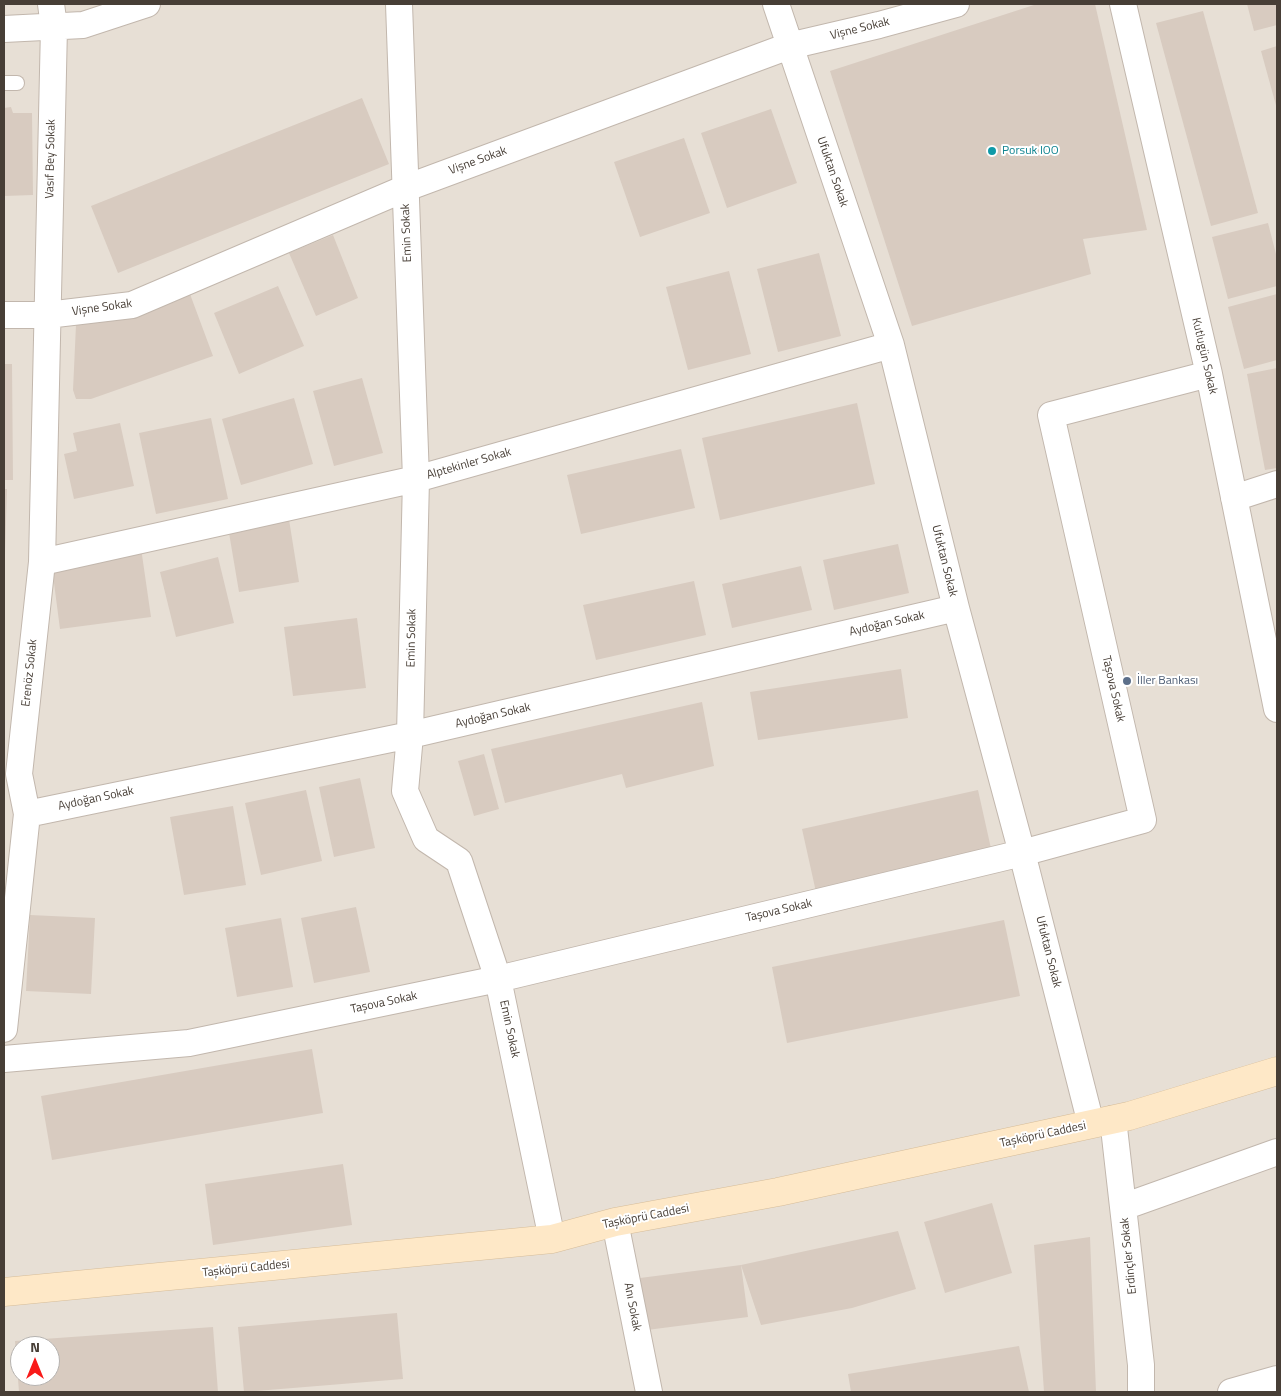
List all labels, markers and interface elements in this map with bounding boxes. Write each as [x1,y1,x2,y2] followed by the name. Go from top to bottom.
[829,15,891,43] street label: Vişne Sokak
[43,119,59,199] street label: Vasıf Bey Sokak
[813,135,851,209] street label: Ufuktan Sokak
[447,144,509,178] street label: Vişne Sokak
[1002,144,1059,158] place label: Porsuk IOO
[986,145,998,157] marker: Porsuk IOO
[399,203,415,263] street label: Emin Sokak
[71,297,133,319] street label: Vişne Sokak
[1188,316,1220,396] street label: Kutlugün Sokak
[425,445,513,483] street label: Alptekinler Sokak
[928,524,960,598] street label: Ufuktan Sokak
[848,608,926,640] street label: Aydoğan Sokak
[404,609,420,667] street label: Emin Sokak
[19,638,41,708] street label: Erenöz Sokak
[1098,654,1128,724] street label: Taşova Sokak
[1137,674,1198,688] place label: İller Bankası
[1121,675,1133,687] marker: İller Bankası
[454,700,532,732] street label: Aydoğan Sokak
[57,784,135,814] street label: Aydoğan Sokak
[744,896,814,926] street label: Taşova Sokak
[1032,915,1064,989] street label: Ufuktan Sokak
[349,989,419,1017] street label: Taşova Sokak
[496,999,522,1059] street label: Emin Sokak
[999,1119,1087,1151] street label: Taşköprü Caddesi
[602,1202,690,1232] street label: Taşköprü Caddesi
[1118,1217,1140,1295] street label: Erdinçler Sokak
[202,1257,290,1281] street label: Taşköprü Caddesi
[620,1281,644,1333] street label: Anı Sokak
[10,1336,60,1386] north arrow
[30,1336,40,1357] text: N

